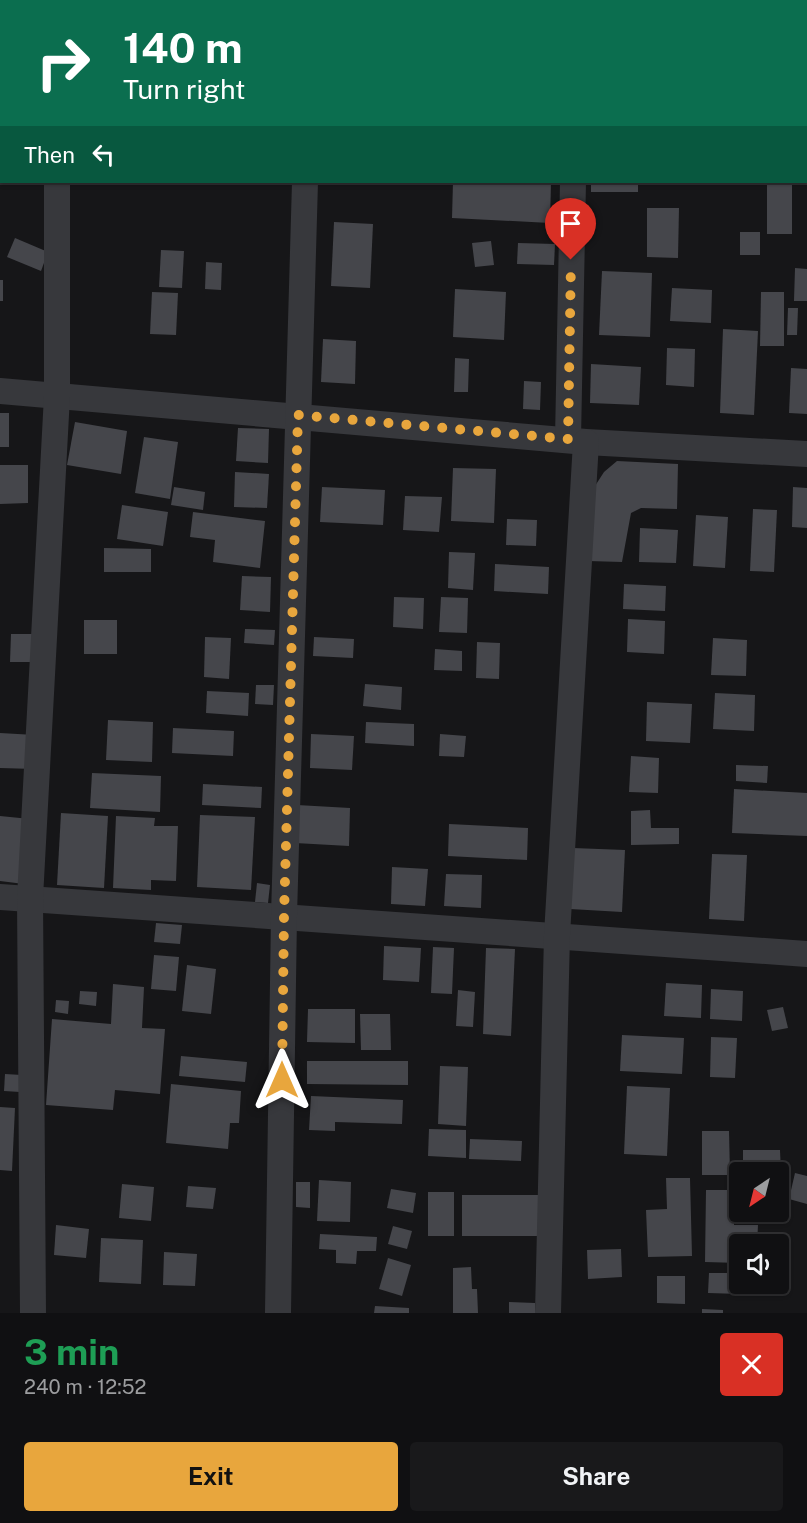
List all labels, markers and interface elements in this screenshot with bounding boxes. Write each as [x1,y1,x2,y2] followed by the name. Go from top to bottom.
[123,23,243,72] text: 140 m
[24,24,102,102] icon: right
[123,73,246,105] text: Turn right
[87,138,120,171] icon: left
[24,142,75,168] text: Then
[545,198,596,260] pin
[554,207,587,240] icon: arrive
[250,1048,314,1112] position arrow
[729,1162,789,1222] north arrow
[729,1162,789,1294] map controls
[729,1234,789,1294] button: sound
[24,1331,119,1373] text: 3 min
[720,1333,783,1396] button: close
[24,1375,146,1399] text: 240 m · 12:52
[24,1442,398,1511] button: Exit
[410,1442,783,1511] button: Share

